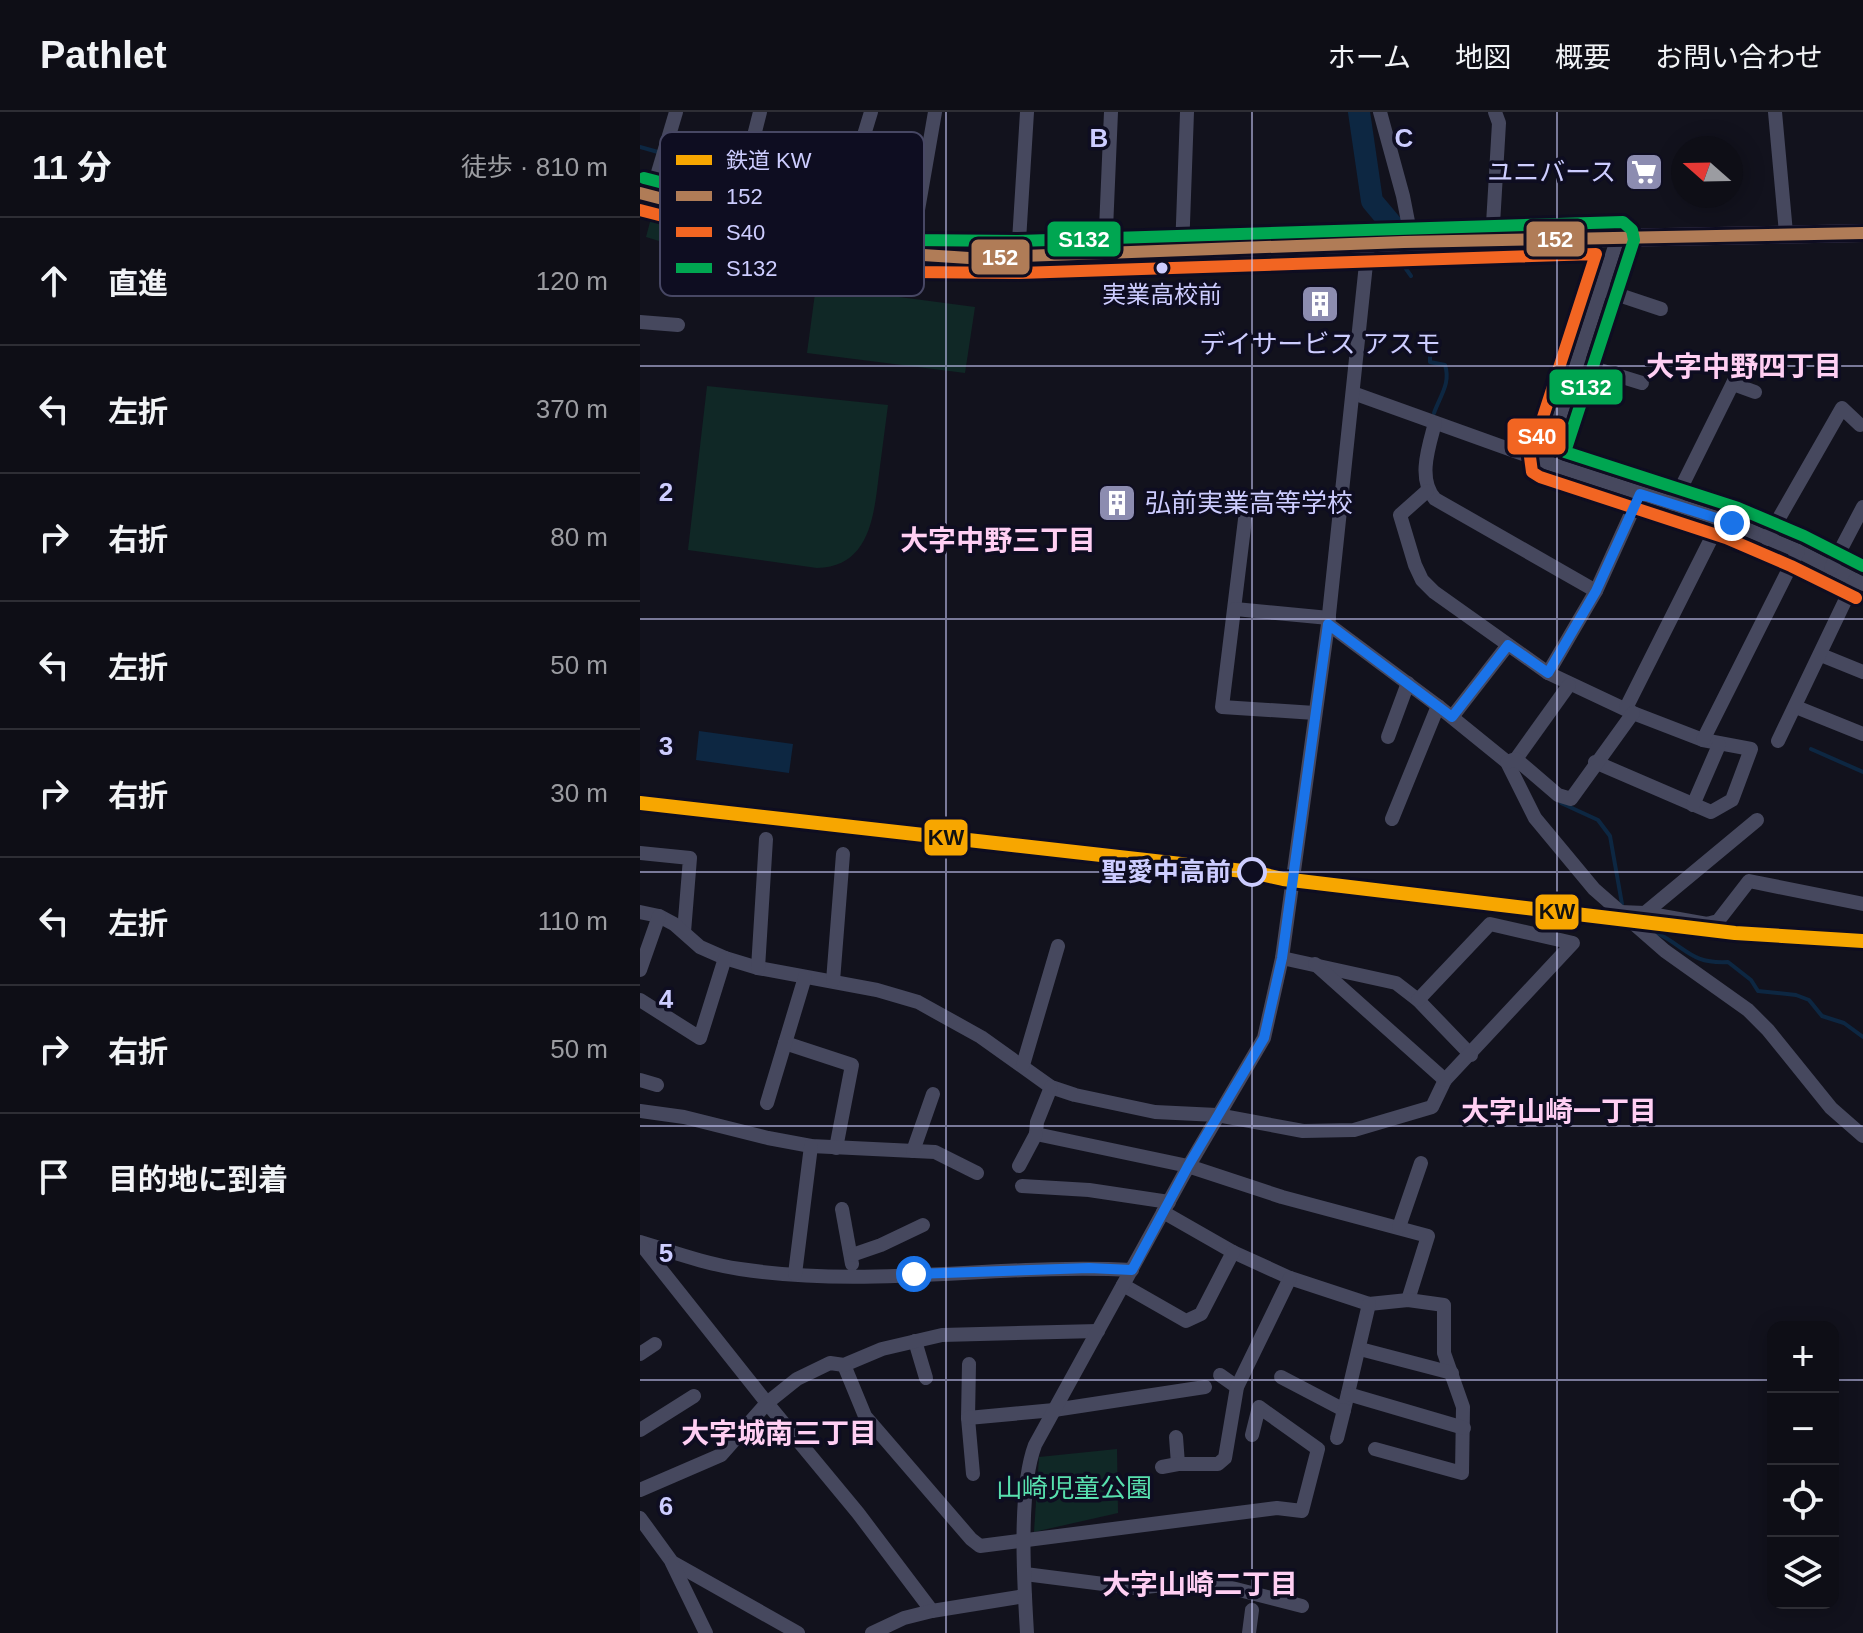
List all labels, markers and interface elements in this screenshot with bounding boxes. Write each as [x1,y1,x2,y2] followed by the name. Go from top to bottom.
[40,34,167,76] text: Pathlet
[1328,42,1411,73] text: ホーム
[1455,42,1511,73] text: 地図
[1555,42,1611,73] text: 概要
[1655,42,1823,73] text: お問い合わせ
[1090,123,1108,153] text: B
[1395,123,1414,153] text: C
[660,132,924,296] legend
[1671,136,1743,208] north arrow
[32,148,111,186] text: 11 分
[726,148,812,173] text: 鉄道 KW
[1623,151,1665,193] supermarket icon: ユニバース
[461,152,608,182] text: 徒歩 · 810 m
[1487,157,1616,187] place label: ユニバース
[726,184,763,209] text: 152
[726,220,765,245] text: S40
[1046,220,1122,258] line badge: S132
[1525,220,1586,258] line badge: 152
[1058,227,1110,252] text: S132
[1537,227,1573,252] text: 152
[970,238,1031,276] line badge: 152
[982,245,1018,270] text: 152
[726,256,777,281] text: S132
[32,259,76,303] icon: ahead
[1154,260,1170,276] marker: 実業高校前
[536,266,608,296] text: 120 m
[108,267,168,300] text: 直進
[1102,281,1222,308] place label: 実業高校前
[1299,283,1341,325] building icon: デイサービス アスモ
[1199,329,1441,359] place label: デイサービス アスモ
[1646,351,1842,382] district label: 大字中野四丁目
[1548,368,1624,406] line badge: S132
[1560,375,1612,400] text: S132
[32,387,76,431] icon: left
[536,394,608,424] text: 370 m
[108,395,168,428] text: 左折
[1506,417,1567,456] line badge: S40
[1517,424,1557,449] text: S40
[659,477,673,507] text: 2
[1096,482,1138,524] building icon: 弘前実業高等学校
[1145,488,1353,518] place label: 弘前実業高等学校
[1714,505,1750,541] route end
[32,515,76,559] icon: right
[550,522,608,552] text: 80 m
[108,523,168,556] text: 右折
[900,525,1096,556] district label: 大字中野三丁目
[32,643,76,687] icon: left
[550,650,608,680] text: 50 m
[108,651,168,684] text: 左折
[659,731,673,761] text: 3
[32,771,76,815] icon: right
[550,778,608,808] text: 30 m
[108,779,168,812] text: 右折
[923,818,969,857] line badge: KW
[928,825,965,850] text: KW
[1101,857,1231,887] place label: 聖愛中高前
[1238,858,1266,886] marker: 聖愛中高前
[1534,893,1580,931] line badge: KW
[32,899,76,943] icon: left
[1539,899,1576,924] text: KW
[538,906,608,936] text: 110 m
[108,907,168,940] text: 左折
[659,984,674,1014] text: 4
[32,1027,76,1071] icon: right
[550,1034,608,1064] text: 50 m
[108,1035,168,1068] text: 右折
[1461,1096,1657,1127] district label: 大字山崎一丁目
[32,1155,76,1199] icon: arrive
[108,1163,288,1196] text: 目的地に到着
[659,1238,673,1268] text: 5
[896,1256,932,1292] route start
[1767,1321,1839,1609] map controls
[1767,1321,1839,1393] button: +
[1767,1393,1839,1465] button: −
[681,1418,877,1449] district label: 大字城南三丁目
[1767,1465,1839,1537] button: locate
[996,1473,1152,1503] park label: 山崎児童公園
[659,1491,673,1521] text: 6
[1767,1537,1839,1609] button: layers
[1102,1569,1298,1600] district label: 大字山崎二丁目

